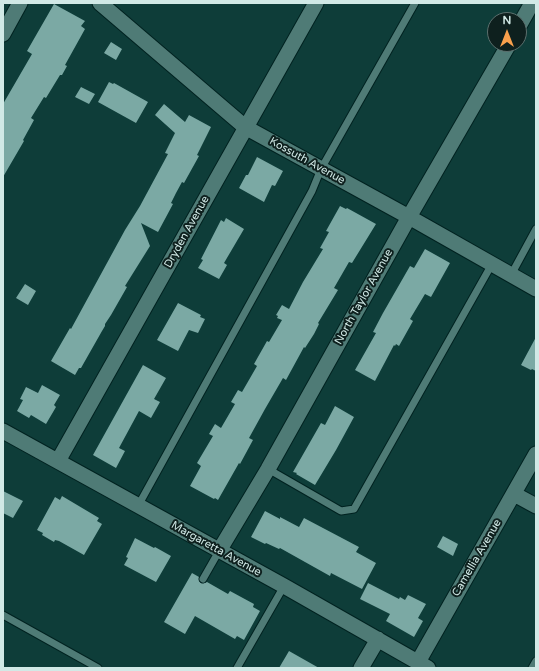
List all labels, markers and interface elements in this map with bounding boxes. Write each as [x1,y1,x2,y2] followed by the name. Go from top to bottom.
[487,12,527,52] north arrow
[503,14,511,27] text: N
[267,135,347,187] street label: Kossuth Avenue
[162,194,212,270] street label: Dryden Avenue
[332,247,396,347] street label: North Taylor Avenue
[450,517,504,599] street label: Camellia Avenue
[169,519,263,579] street label: Margaretta Avenue

